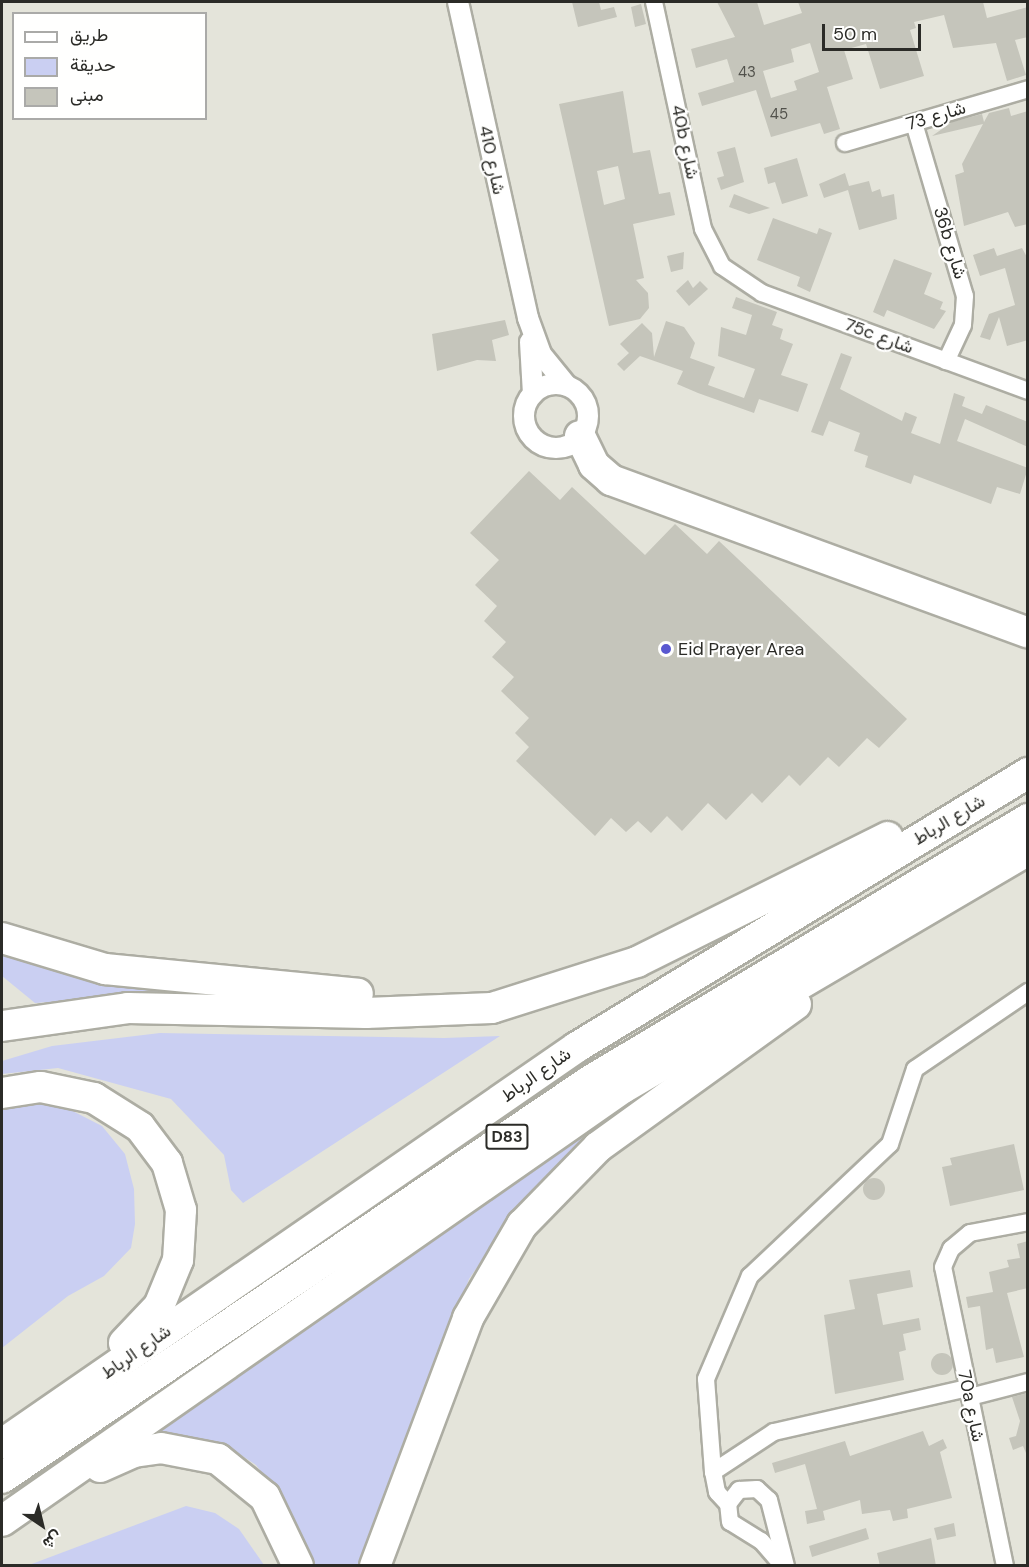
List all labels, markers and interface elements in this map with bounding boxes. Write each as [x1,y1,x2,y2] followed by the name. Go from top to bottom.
[12,12,207,120] legend
[825,12,924,50] scale bar
[833,22,877,46] text: 50 m
[70,23,108,47] text: طريق
[70,53,116,77] text: حديقة
[738,64,756,82] house number: 43
[70,83,104,107] text: مبنى
[904,97,968,135] street label: شارع 73
[667,103,703,181] street label: 40b شارع
[770,106,788,124] house number: 45
[474,124,510,196] street label: شارع 410
[929,204,971,282] street label: 36b شارع
[842,314,916,358] street label: 75c شارع
[678,638,804,660] place label: Eid Prayer Area
[659,642,673,656] marker: Eid Prayer Area
[909,790,989,850] street label: شارع الرباط
[497,1043,575,1107] street label: شارع الرباط
[484,1124,530,1150] road number: D83
[97,1320,175,1384] street label: شارع الرباط
[953,1368,989,1444] street label: 70a شارع
[12,1495,72,1555] north arrow
[39,1526,67,1554] text: ش

